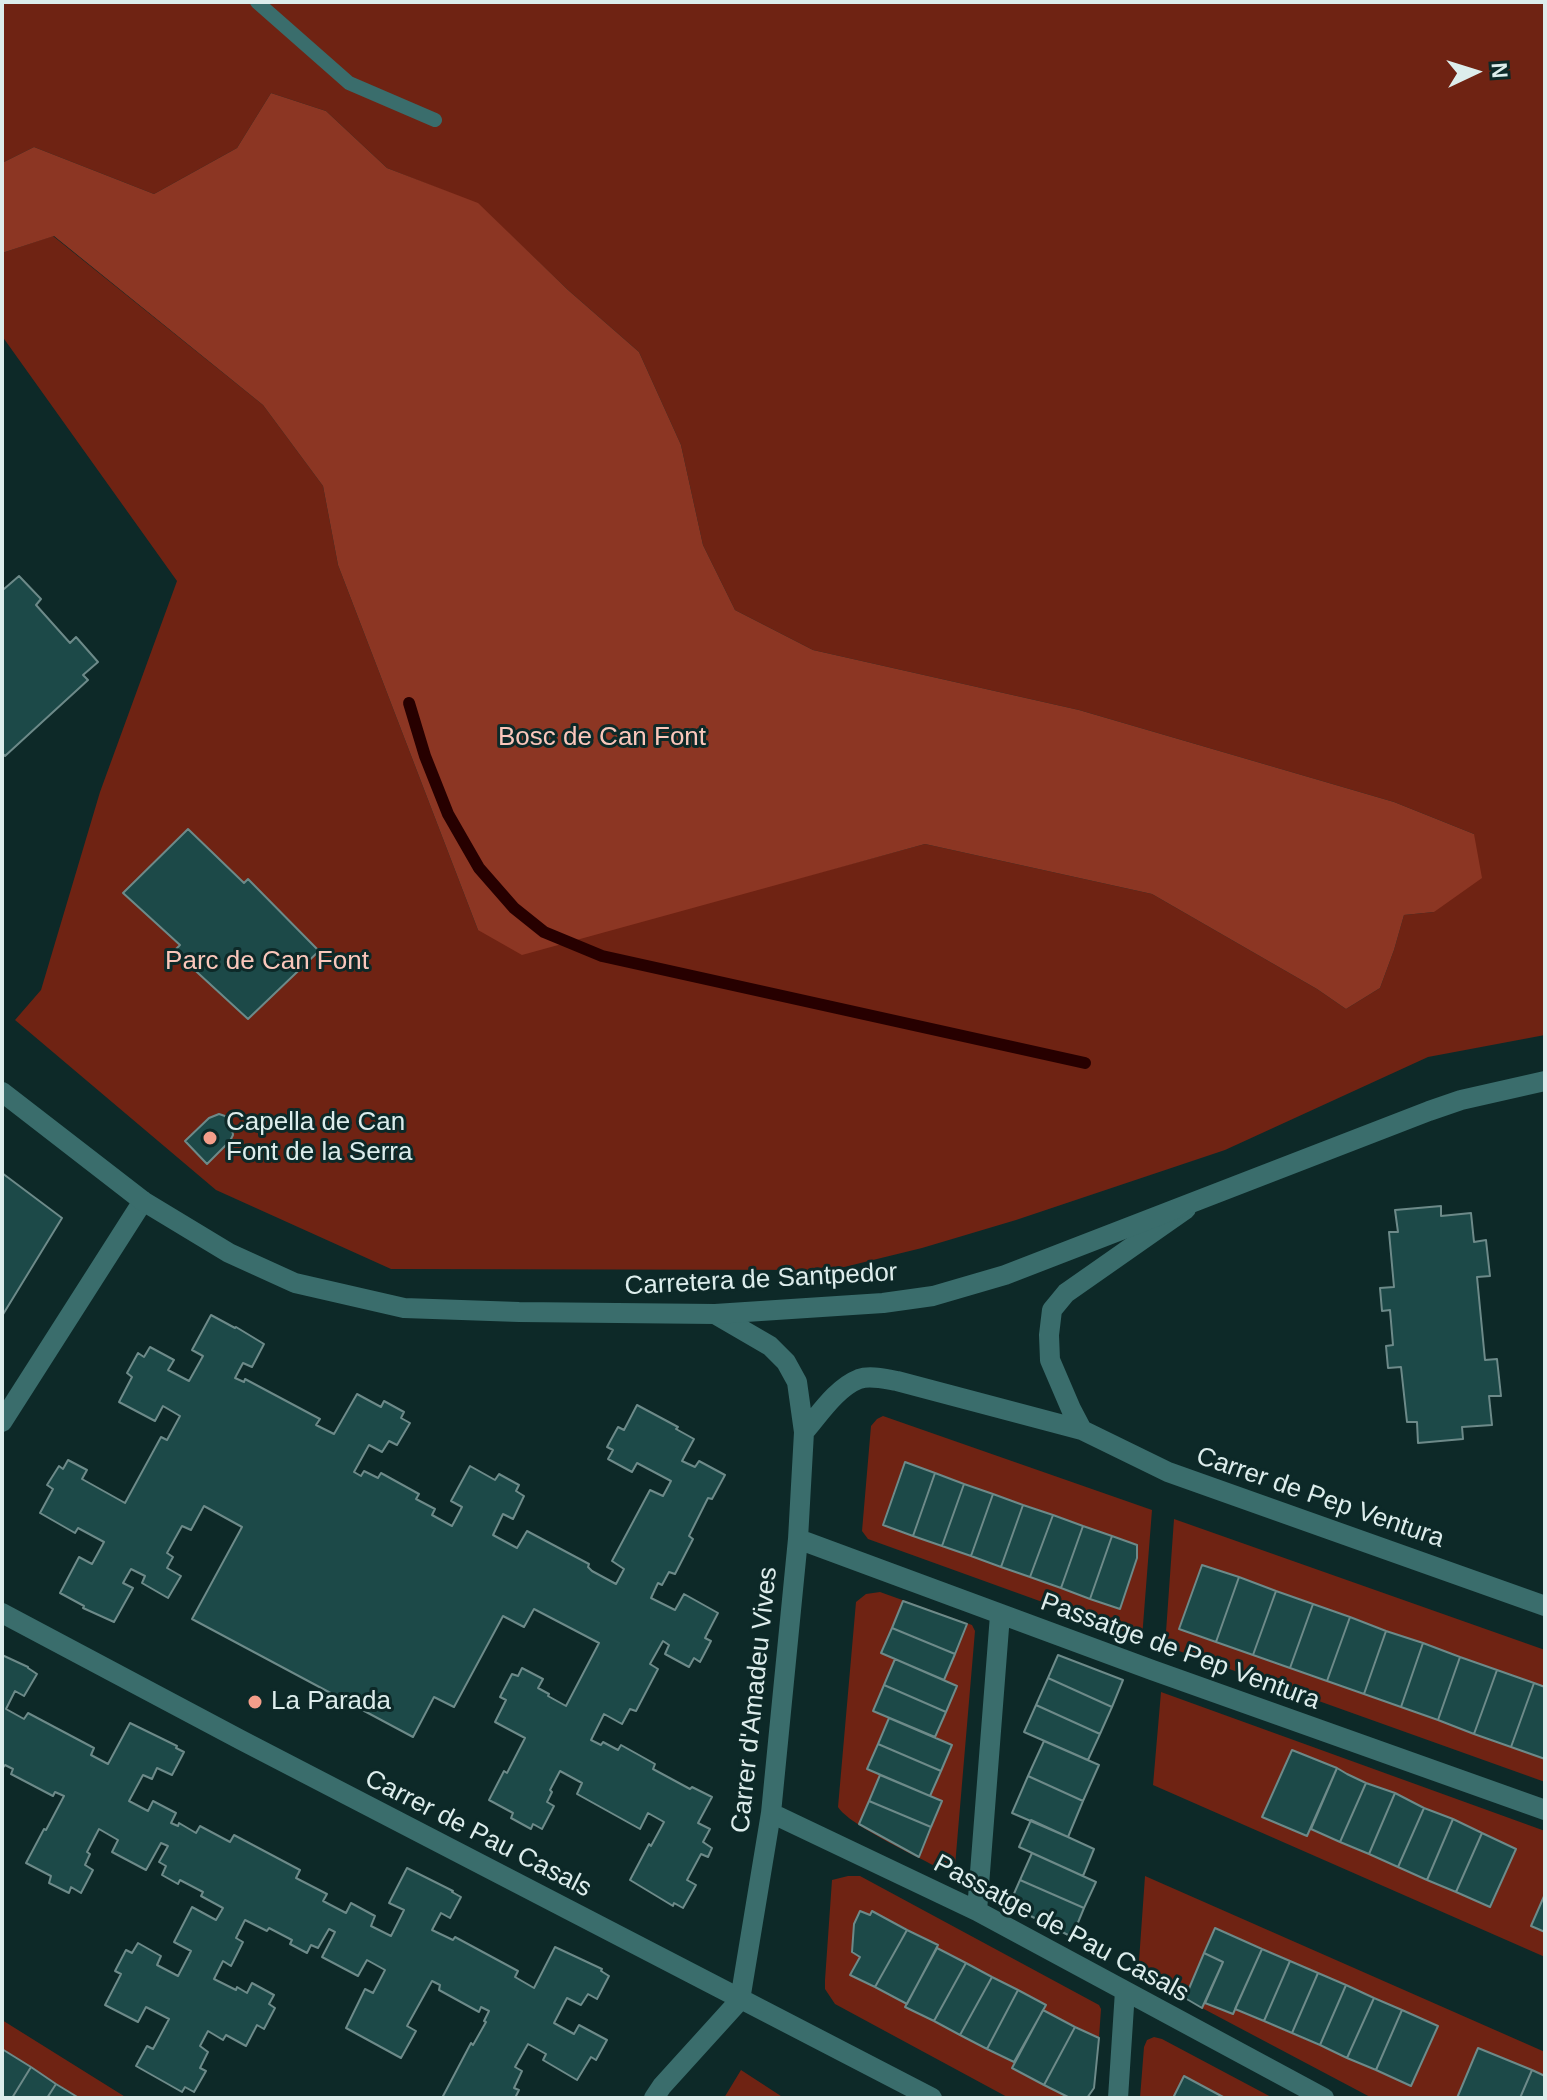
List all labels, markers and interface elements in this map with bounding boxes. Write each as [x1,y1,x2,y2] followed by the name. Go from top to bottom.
[1435,32,1515,112] north arrow
[1486,61,1512,79] text: N
[498,722,706,754] park label: Bosc de Can Font
[165,946,369,978] park label: Parc de Can Font
[226,1107,412,1168] place label: Capella de Can Font de la Serra
[201,1129,219,1147] marker: Capella de Can Font de la Serra
[624,1257,898,1303] street label: Carretera de Santpedor
[1192,1441,1448,1555] street label: Carrer de Pep Ventura
[726,1565,784,1835] street label: Carrer d'Amadeu Vives
[1036,1587,1324,1717] street label: Passatge de Pep Ventura
[271,1686,391,1718] place label: La Parada
[246,1693,264,1711] marker: La Parada
[360,1763,596,1905] street label: Carrer de Pau Casals
[928,1848,1194,2010] street label: Passatge de Pau Casals

